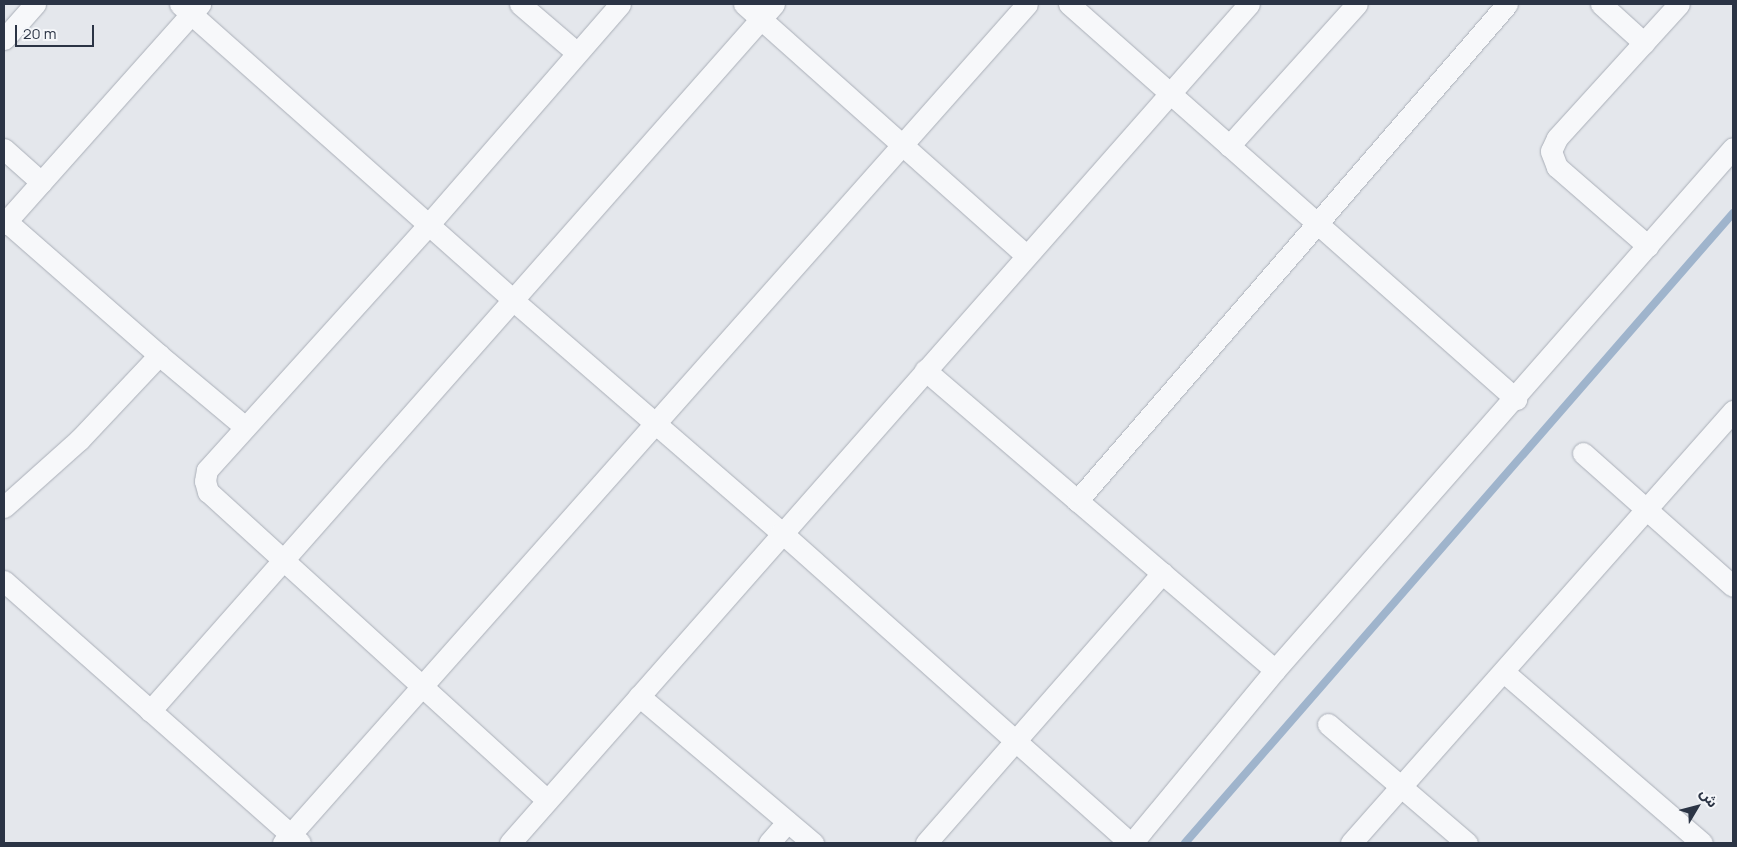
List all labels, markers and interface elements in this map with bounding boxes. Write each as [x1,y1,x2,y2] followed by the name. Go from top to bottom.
[18,15,96,47] scale bar
[23,23,56,44] text: 20 m
[1672,782,1722,832] north arrow
[1696,784,1723,811] text: ش

